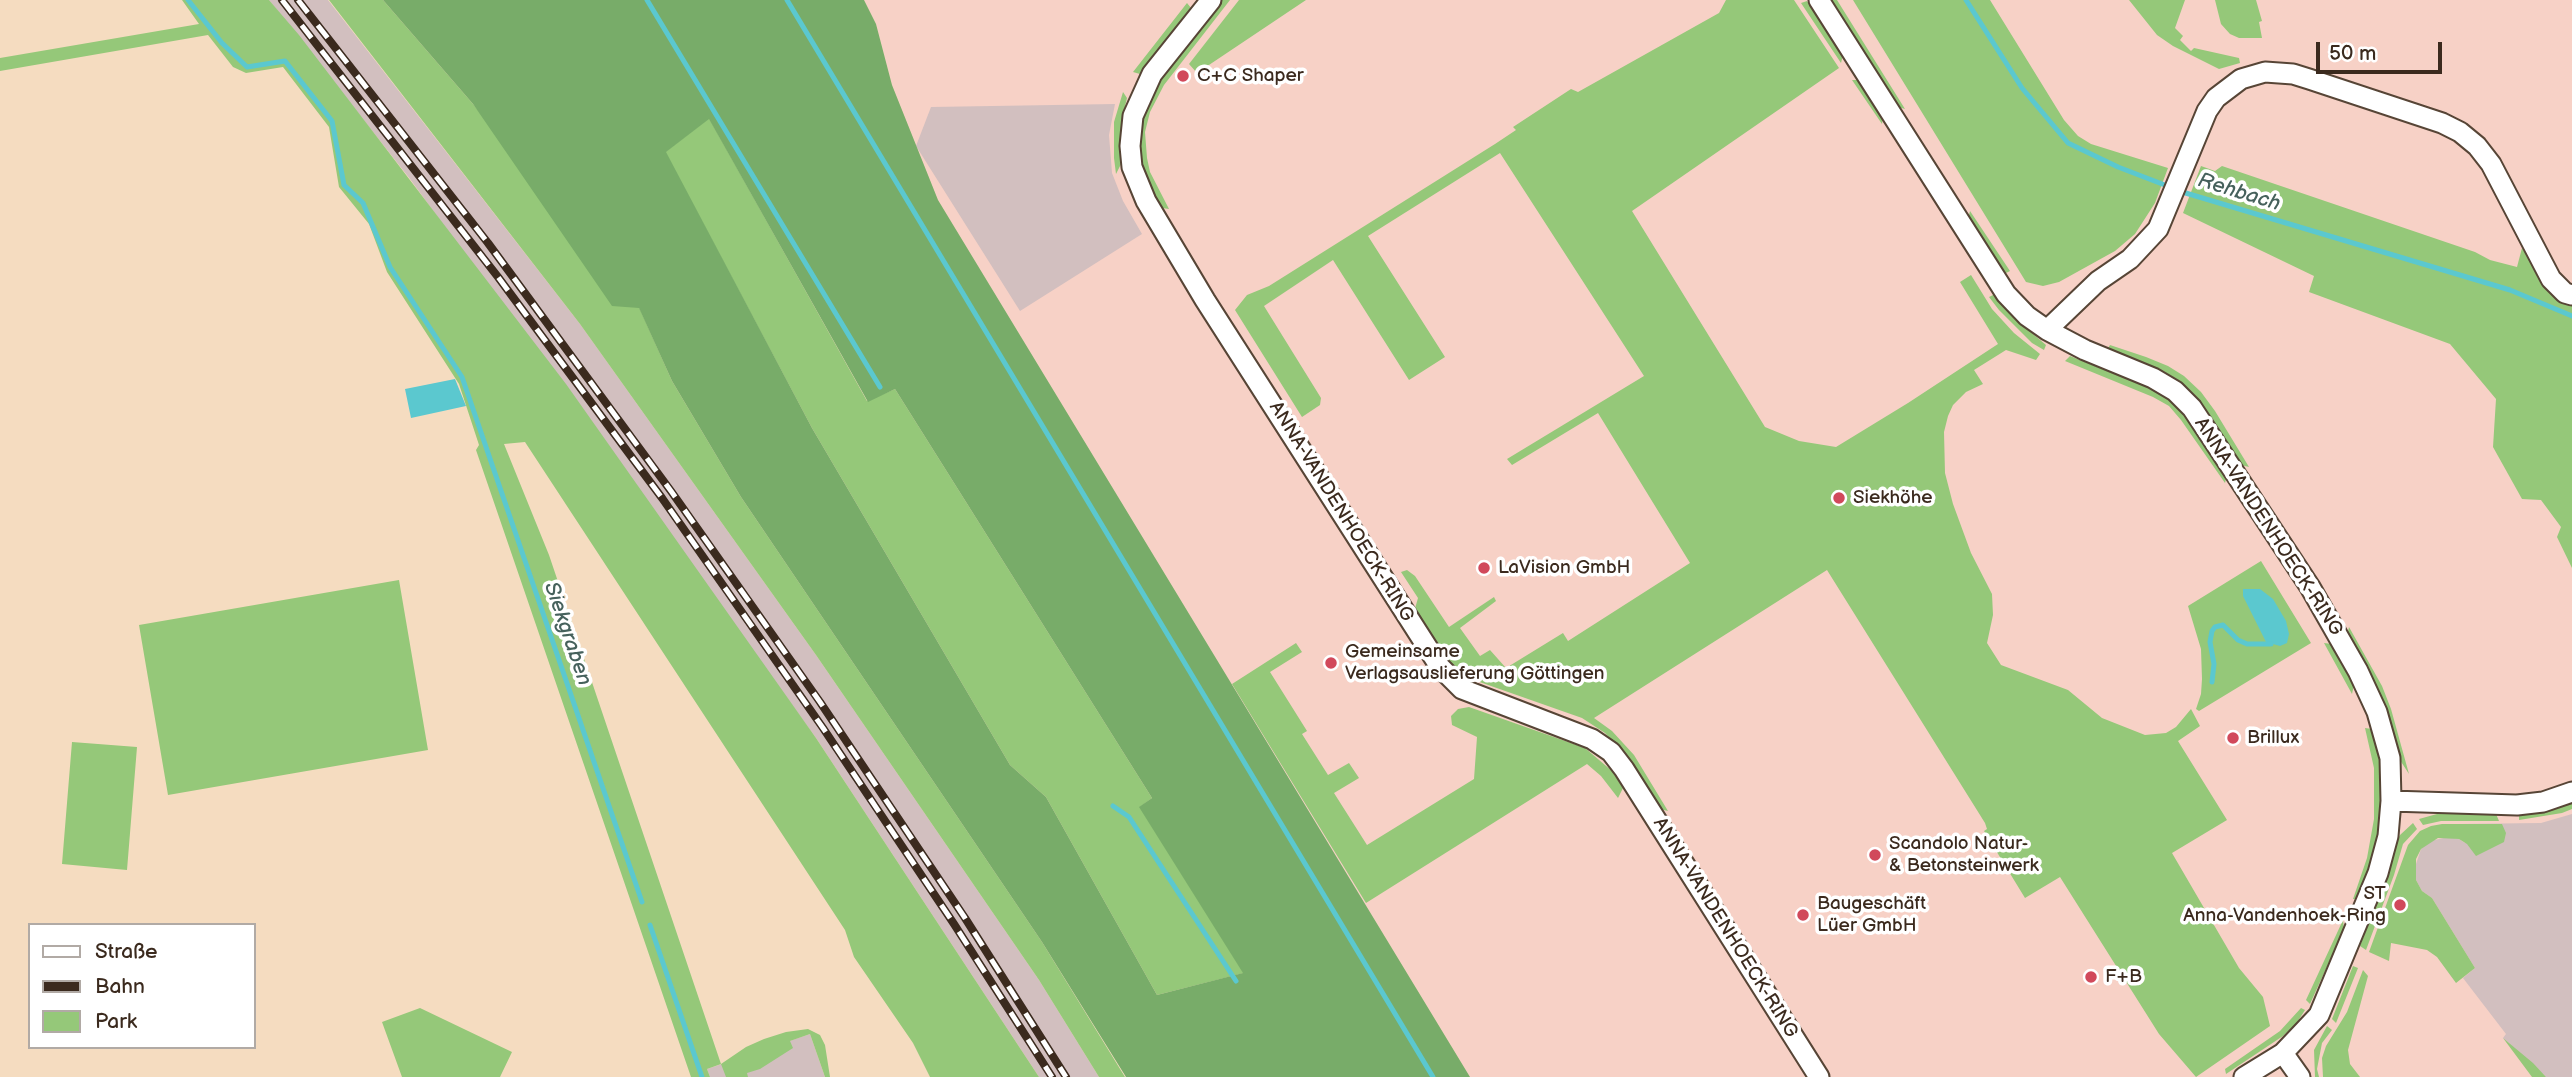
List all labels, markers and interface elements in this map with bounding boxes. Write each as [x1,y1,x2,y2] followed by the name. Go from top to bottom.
[2320,28,2446,72] scale bar
[2329,41,2376,66] text: 50 m
[1197,65,1304,87] place label: C+C Shaper
[1175,68,1191,84] marker: C+C Shaper
[2195,169,2283,217] water label: Rehbach
[1264,398,1418,626] street label: ANNA-VANDENHOECK-RING
[2189,414,2347,640] street label: ANNA-VANDENHOECK-RING
[1853,487,1932,509] place label: Siekhöhe
[1831,490,1847,506] marker: Siekhöhe
[1498,557,1631,579] place label: LaVision GmbH
[1476,560,1492,576] marker: LaVision GmbH
[538,579,596,689] water label: Siekgraben
[1345,641,1605,685] place label: Gemeinsame Verlagsauslieferung Göttingen
[1323,655,1339,671] marker: Gemeinsame Verlagsauslieferung Göttingen
[2247,727,2299,749] place label: Brillux
[2225,730,2241,746] marker: Brillux
[1648,814,1802,1042] street label: ANNA-VANDENHOECK-RING
[1889,833,2039,877] place label: Scandolo Natur- & Betonsteinwerk
[1867,847,1883,863] marker: Scandolo Natur- & Betonsteinwerk
[2183,883,2386,927] place label: ST Anna-Vandenhoek-Ring
[1817,893,1926,937] place label: Baugeschäft Lüer GmbH
[2392,897,2408,913] marker: ST Anna-Vandenhoek-Ring
[1795,907,1811,923] marker: Baugeschäft Lüer GmbH
[28,923,256,1049] legend
[95,939,157,964] text: Straße
[2105,966,2142,988] place label: F+B
[2083,969,2099,985] marker: F+B
[95,974,145,999] text: Bahn
[95,1009,137,1034] text: Park

